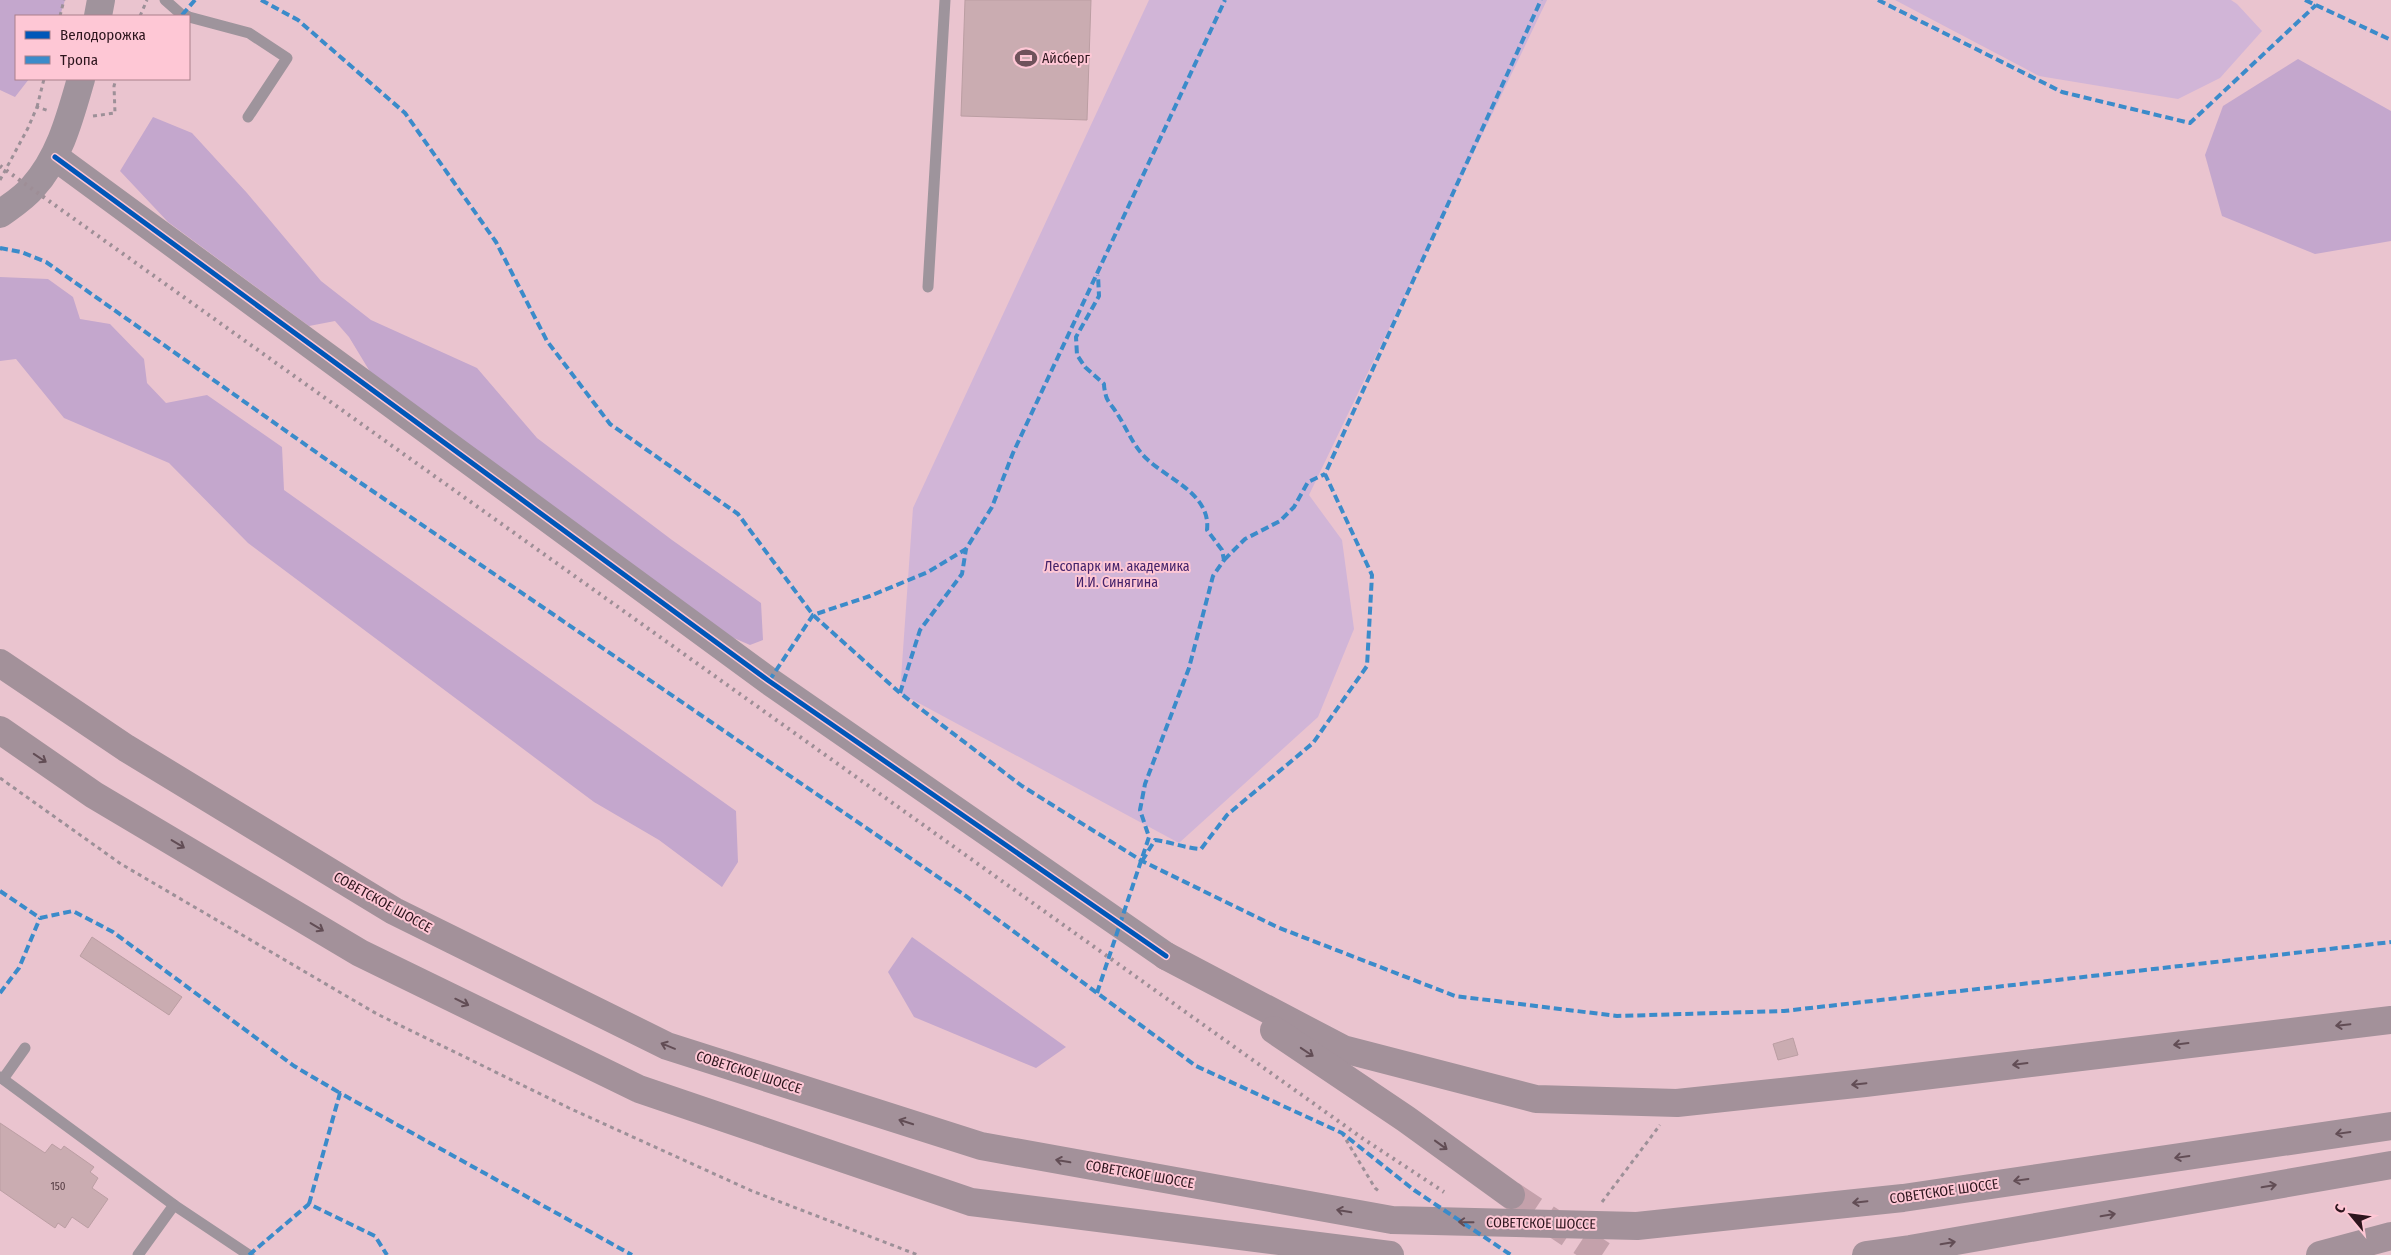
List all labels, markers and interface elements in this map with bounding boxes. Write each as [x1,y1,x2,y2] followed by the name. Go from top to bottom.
[15,15,190,80] legend
[60,26,146,44] text: Велодорожка
[1013,45,1039,71] sports icon: Айсберг
[1042,50,1090,67] place label: Айсберг
[60,51,98,69] text: Тропа
[1044,558,1190,591] park label: Лесопарк им. академика И.И. Синягина
[33,753,47,763] one-way arrow
[170,840,184,850] one-way arrow
[331,868,435,937] street label: СОВЕТСКОЕ ШОССЕ
[310,923,324,933] one-way arrow
[454,998,469,1008] one-way arrow
[2335,1020,2351,1030] one-way arrow
[2173,1039,2189,1049] one-way arrow
[660,1040,675,1049] one-way arrow
[694,1047,804,1098] street label: СОВЕТСКОЕ ШОССЕ
[1300,1047,1314,1057] one-way arrow
[2012,1059,2028,1069] one-way arrow
[1851,1079,1867,1089] one-way arrow
[898,1117,914,1126] one-way arrow
[2335,1129,2351,1139] one-way arrow
[1434,1140,1448,1150] one-way arrow
[2174,1152,2190,1162] one-way arrow
[1056,1155,1072,1165] one-way arrow
[1084,1157,1196,1192] street label: СОВЕТСКОЕ ШОССЕ
[1889,1175,2000,1208] street label: СОВЕТСКОЕ ШОССЕ
[2014,1176,2030,1186] one-way arrow
[50,1180,66,1193] house number: 150
[2260,1181,2276,1191] one-way arrow
[2326,1190,2376,1240] north arrow
[1852,1197,1868,1207] one-way arrow
[2331,1201,2350,1216] text: С
[1336,1205,1352,1215] one-way arrow
[2100,1209,2116,1219] one-way arrow
[1486,1214,1596,1233] street label: СОВЕТСКОЕ ШОССЕ
[1458,1217,1474,1226] one-way arrow
[1940,1237,1956,1247] one-way arrow

